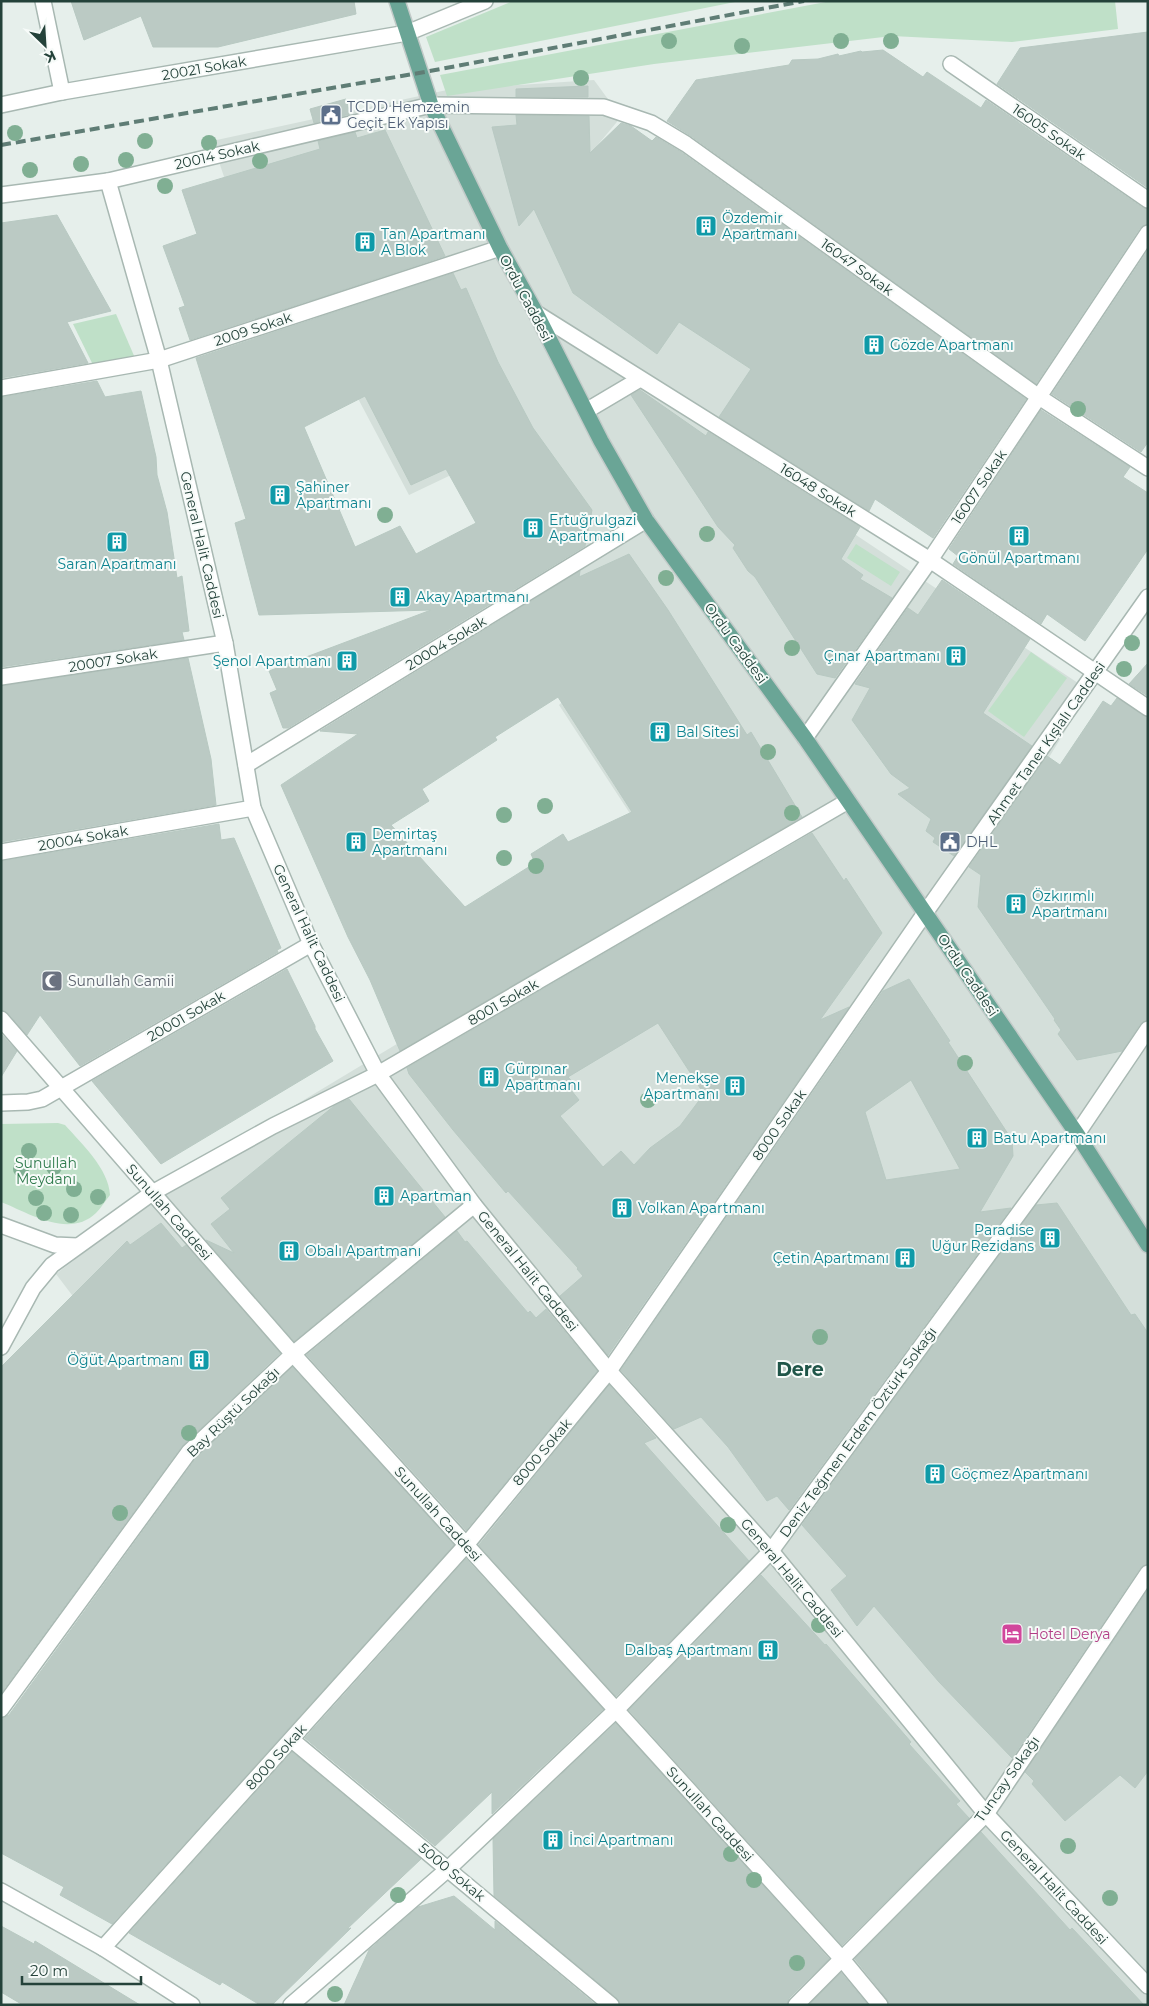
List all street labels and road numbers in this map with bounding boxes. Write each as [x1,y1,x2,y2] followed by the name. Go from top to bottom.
[160,52,248,84] street label: 20021 Sokak
[1009,100,1090,164] street label: 16005 Sokak
[173,136,262,174] street label: 20014 Sokak
[817,235,897,300] street label: 16047 Sokak
[496,251,556,345] street label: Ordu Caddesi
[212,308,295,350] street label: 2009 Sokak
[947,446,1011,528] street label: 16007 Sokak
[776,459,860,521] street label: 16048 Sokak
[176,470,228,620] street label: General Halit Caddesi
[701,599,771,687] street label: Ordu Caddesi
[402,612,490,674] street label: 20004 Sokak
[67,644,159,676] street label: 20007 Sokak
[983,658,1109,828] street label: Ahmet Taner Kışlalı Caddesi
[37,821,130,855] street label: 20004 Sokak
[269,861,349,1005] street label: General Halit Caddesi
[934,930,1002,1020] street label: Ordu Caddesi
[465,974,542,1029] street label: 8001 Sokak
[144,986,229,1045] street label: 20001 Sokak
[748,1085,810,1164] street label: 8000 Sokak
[122,1160,216,1264] street label: Sunullah Caddesi
[474,1207,582,1335] street label: General Halit Caddesi
[776,1323,940,1541] street label: Deniz Teğmen Erdem Öztürk Sokağı
[183,1363,283,1461] street label: Bay Rüştü Sokağı
[509,1414,576,1489] street label: 8000 Sokak
[391,1463,485,1565] street label: Sunullah Caddesi
[737,1515,847,1641] street label: General Halit Caddesi
[242,1720,311,1794] street label: 8000 Sokak
[971,1732,1043,1826] street label: Tuncay Sokağı
[663,1763,757,1865] street label: Sunullah Caddesi
[996,1826,1112,1948] street label: General Halit Caddesi
[415,1839,490,1906] street label: 5000 Sokak

